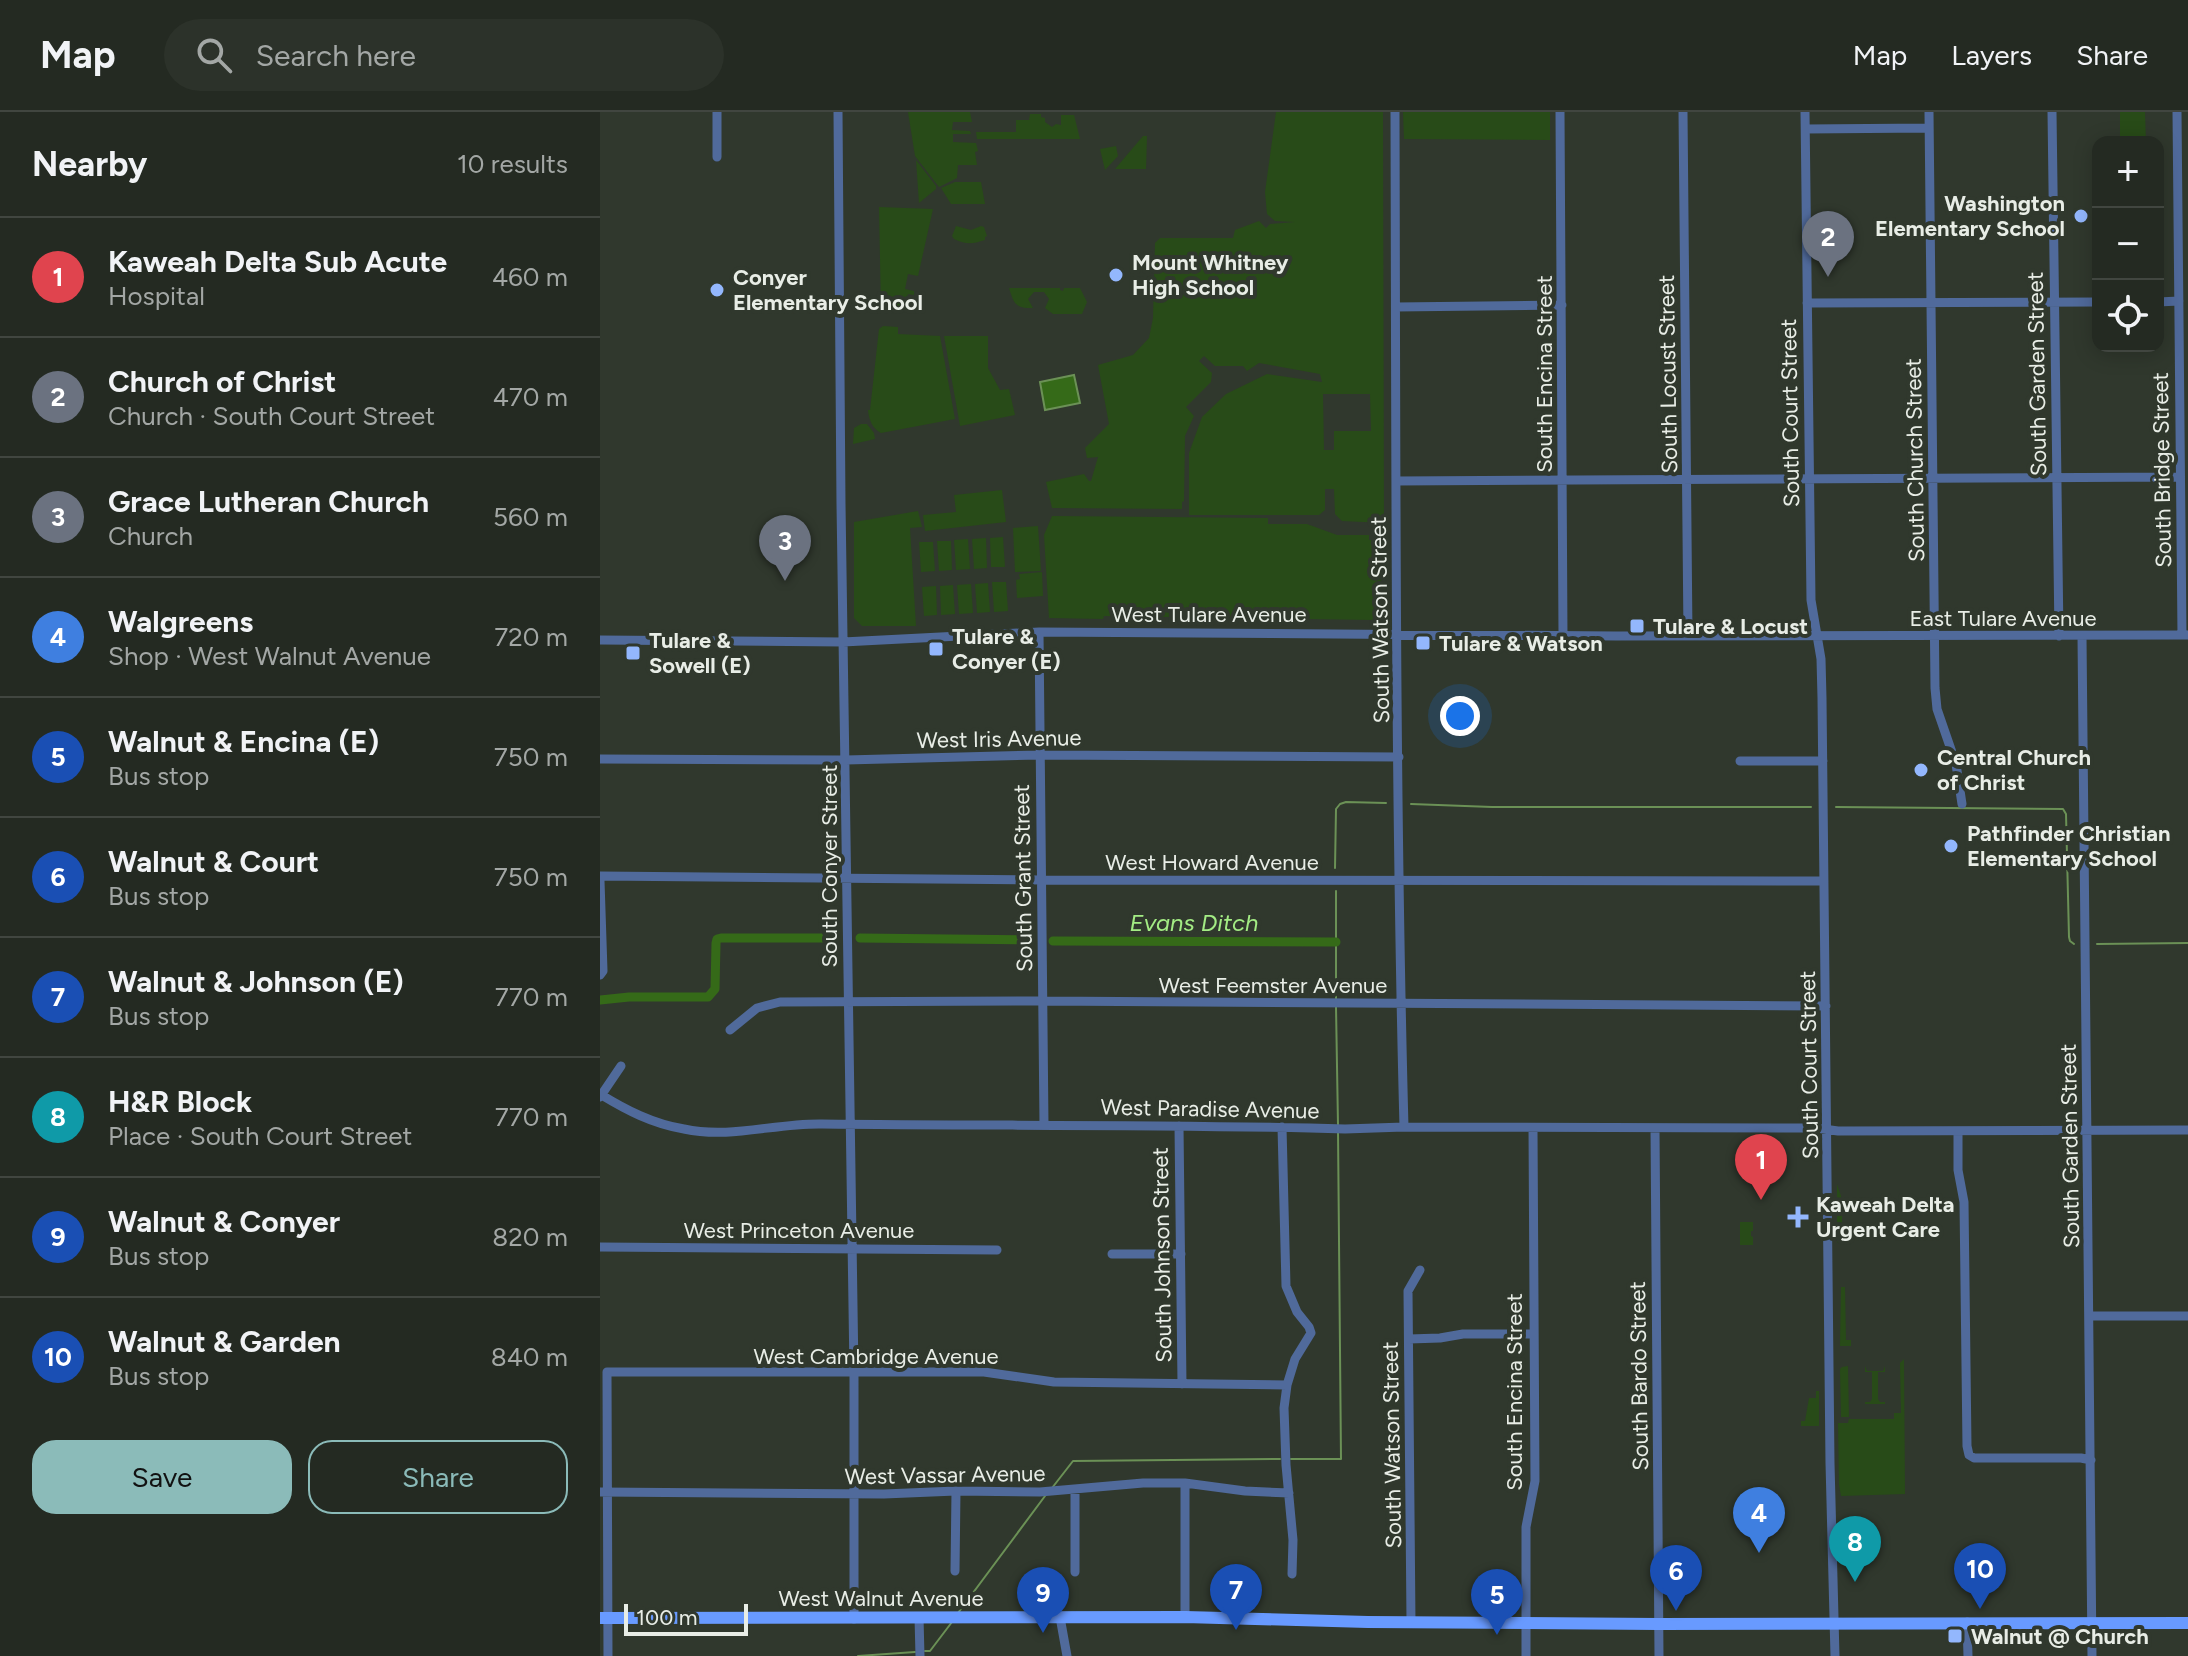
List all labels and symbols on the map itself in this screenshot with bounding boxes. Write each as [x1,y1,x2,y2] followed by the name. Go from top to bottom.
[1875,190,2065,242] place label: Washington Elementary School
[2072,207,2090,225] marker: Washington Elementary School
[1802,211,1854,277] pin: 2
[1132,249,1289,301] place label: Mount Whitney High School
[733,264,923,316] place label: Conyer Elementary School
[1107,266,1125,284] marker: Mount Whitney High School
[2022,272,2052,476] street label: South Garden Street
[1653,274,1683,474] street label: South Locust Street
[1531,275,1558,473] street label: South Encina Street
[708,281,726,299] marker: Conyer Elementary School
[1775,319,1805,507] street label: South Court Street
[1900,358,1930,562] street label: South Church Street
[2147,372,2177,568] street label: South Bridge Street
[759,515,811,581] pin: 3
[1365,516,1395,724] street label: South Watson Street
[1112,601,1306,628] street label: West Tulare Avenue
[1910,605,2096,632] street label: East Tulare Avenue
[1653,613,1808,640] place label: Tulare & Locust
[1628,617,1646,635] marker: Tulare & Locust
[952,623,1061,675] place label: Tulare & Conyer (E)
[649,627,751,679] place label: Tulare & Sowell (E)
[1439,630,1603,657] place label: Tulare & Watson
[1414,634,1432,652] marker: Tulare & Watson
[927,640,945,658] marker: Tulare & Conyer (E)
[624,644,642,662] marker: Tulare & Sowell (E)
[1440,696,1480,736] your location
[916,724,1082,754] street label: West Iris Avenue
[1937,744,2091,796] place label: Central Church of Christ
[1912,761,1930,779] marker: Central Church of Christ
[816,764,843,968] street label: South Conyer Street
[1008,784,1038,972] street label: South Grant Street
[1967,820,2171,872] place label: Pathfinder Christian Elementary School
[1942,837,1960,855] marker: Pathfinder Christian Elementary School
[1105,849,1319,876] street label: West Howard Avenue
[1130,908,1258,937] water label: Evans Ditch
[1794,971,1824,1159] street label: South Court Street
[1159,972,1387,999] street label: West Feemster Avenue
[2055,1044,2085,1248] street label: South Garden Street
[1100,1094,1320,1124] street label: West Paradise Avenue
[1735,1134,1787,1200] pin: 1
[1147,1147,1177,1363] street label: South Johnson Street
[1816,1191,1955,1243] place label: Kaweah Delta Urgent Care
[1787,1206,1809,1228] marker: Kaweah Delta Urgent Care
[684,1217,914,1244] street label: West Princeton Avenue
[1624,1281,1654,1471] street label: South Bardo Street
[1501,1293,1528,1491] street label: South Encina Street
[1377,1341,1407,1549] street label: South Watson Street
[753,1343,999,1370] street label: West Cambridge Avenue
[844,1460,1046,1490] street label: West Vassar Avenue
[1733,1487,1785,1553] pin: 4
[1829,1516,1881,1582] pin: 8
[1954,1543,2006,1609] pin: 10
[1650,1545,1702,1611] pin: 6
[1210,1564,1262,1630] pin: 7
[1017,1567,1069,1633] pin: 9
[1471,1569,1523,1635] pin: 5
[778,1585,984,1612] street label: West Walnut Avenue
[624,1600,748,1636] scale bar
[1971,1623,2149,1650] place label: Walnut @ Church
[1946,1627,1964,1645] marker: Walnut @ Church

